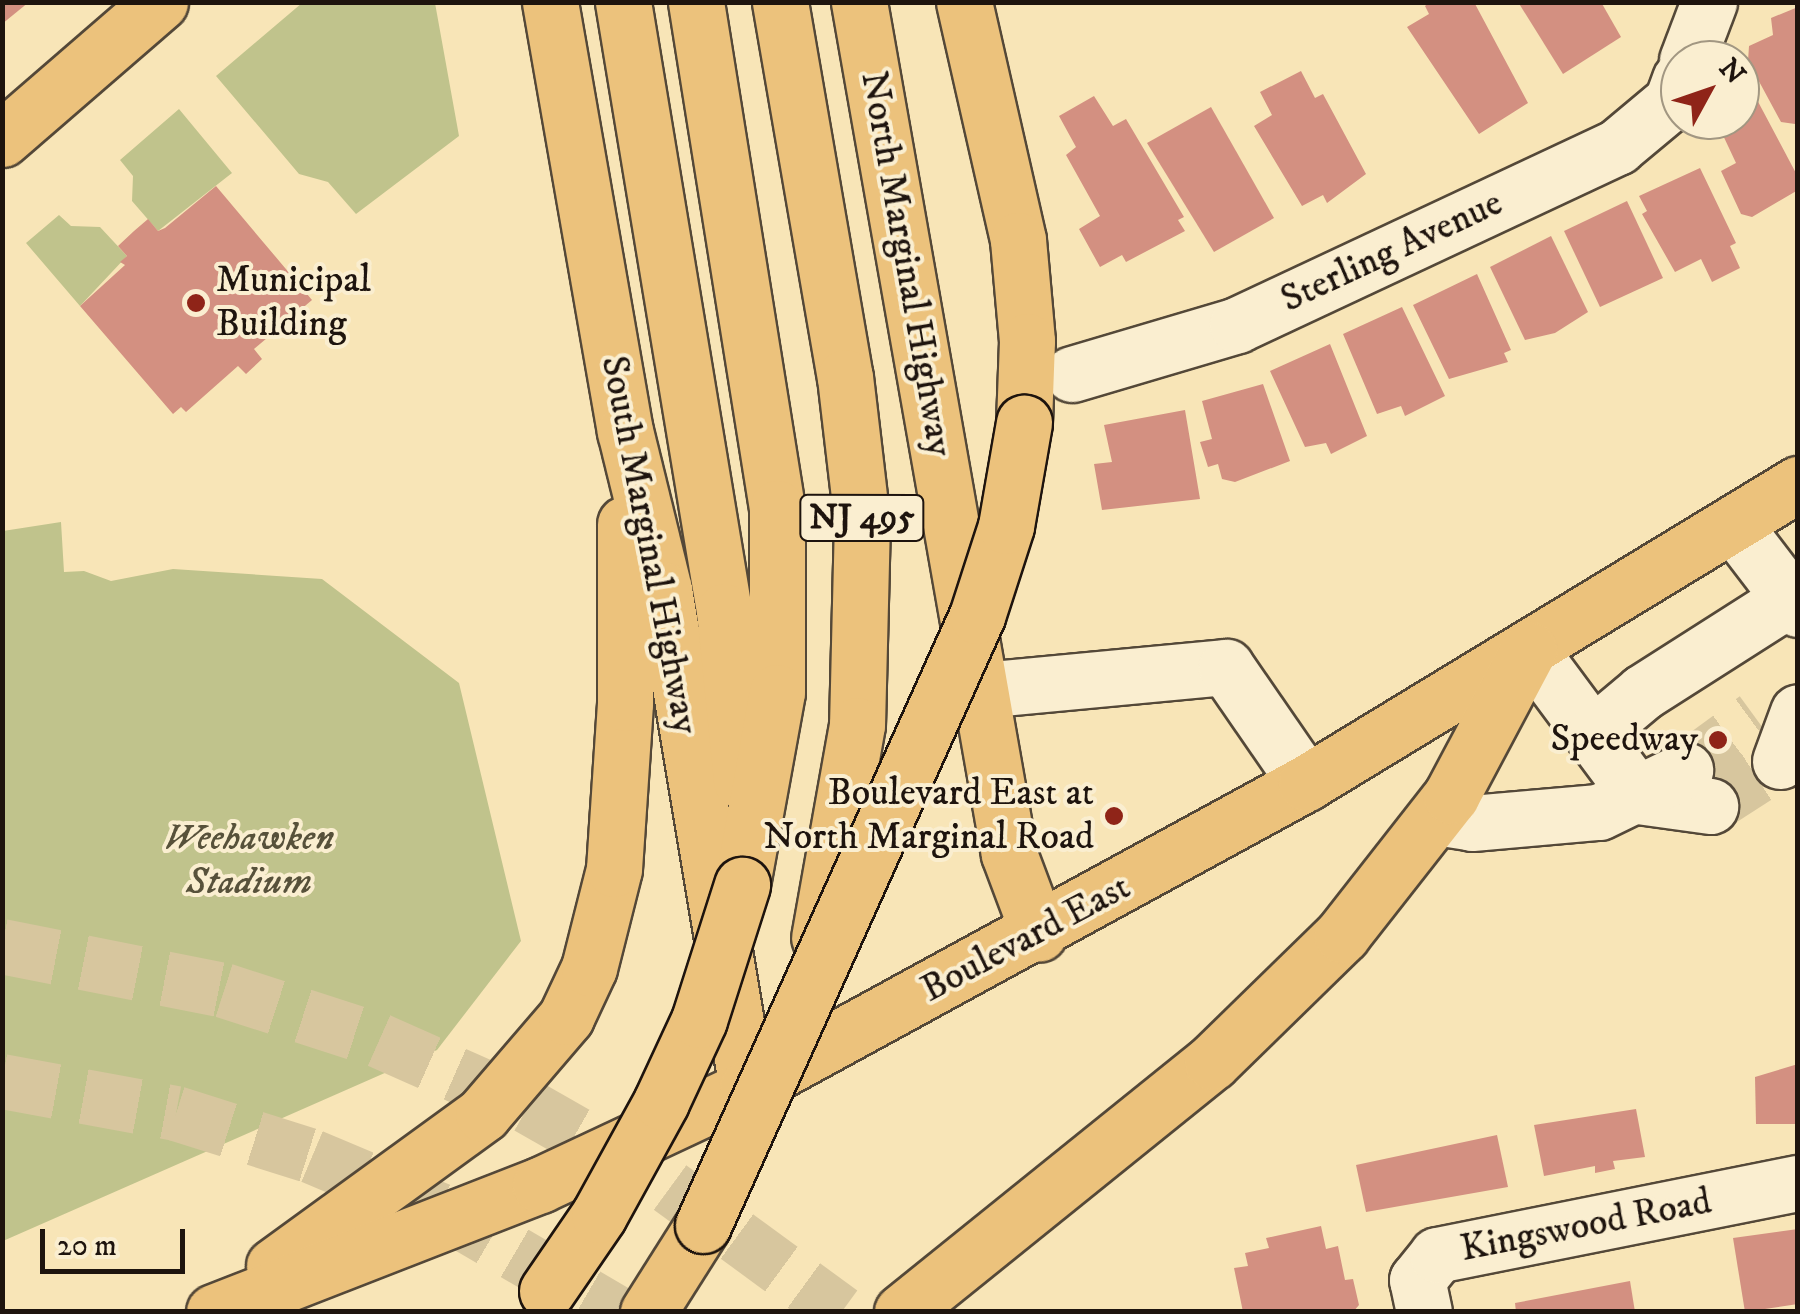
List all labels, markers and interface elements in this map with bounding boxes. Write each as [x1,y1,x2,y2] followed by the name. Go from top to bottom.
[1660,40,1760,140] north arrow
[1711,52,1753,92] text: N
[850,68,962,460] street label: North Marginal Highway
[1274,181,1510,323] street label: Sterling Avenue
[216,258,371,348] place label: Municipal Building
[185,292,207,314] marker: Municipal Building
[590,352,708,738] street label: South Marginal Highway
[797,488,927,548] road number: NJ 495
[1550,717,1698,763] place label: Speedway
[1707,729,1729,751] marker: Speedway
[763,771,1094,861] place label: Boulevard East at North Marginal Road
[1103,805,1125,827] marker: Boulevard East at North Marginal Road
[164,816,334,906] park label: Weehawken Stadium
[914,865,1138,1013] street label: Boulevard East
[1457,1179,1715,1273] street label: Kingswood Road
[45,1209,190,1271] scale bar
[57,1228,117,1265] text: 20 m

